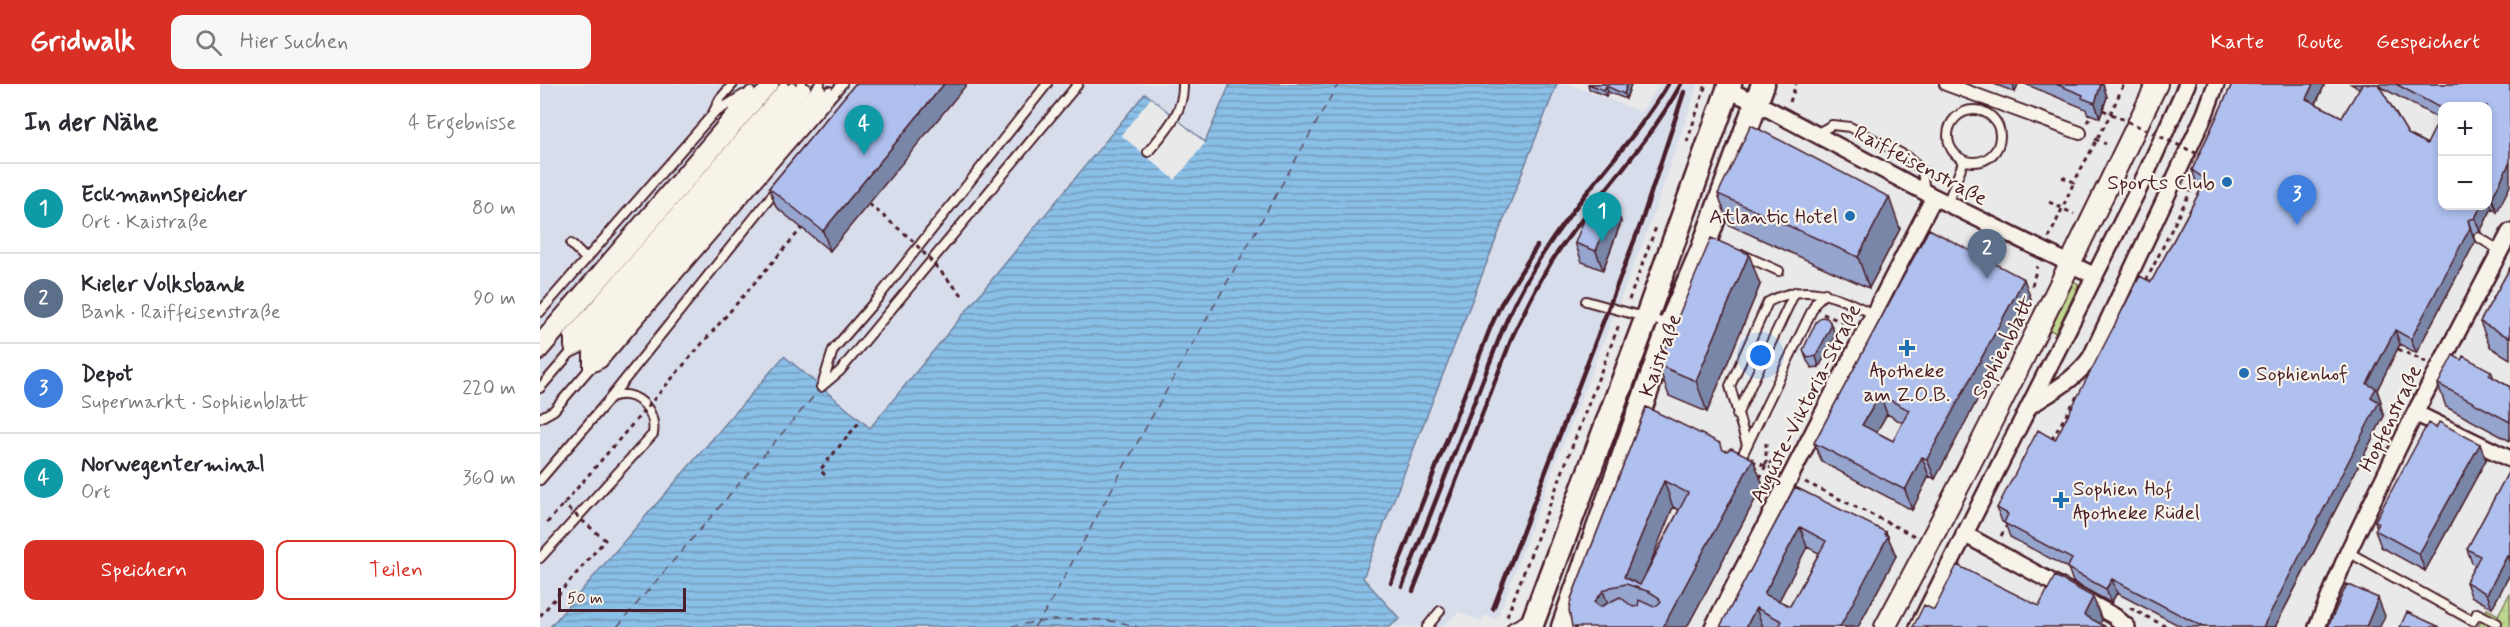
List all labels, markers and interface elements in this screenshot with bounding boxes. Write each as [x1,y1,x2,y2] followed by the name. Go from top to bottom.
[171,15,591,69] search box
[30,24,135,61] text: Gridwalk
[192,26,225,59] icon: search
[240,28,348,56] text: Hier suchen
[2211,28,2264,56] text: Karte
[2297,28,2343,56] text: Route
[2376,28,2480,56] text: Gespeichert
[2438,102,2492,210] map controls
[2438,102,2492,156] button: +
[24,106,158,140] text: In der Nähe
[844,106,884,155] pin: 4
[408,110,516,137] text: 4 Ergebnisse
[1849,119,1992,213] street label: Raiffeisenstraße
[2438,156,2492,210] button: −
[2107,169,2215,197] place label: Sports Club
[2220,175,2234,189] marker: Sports Club
[2278,176,2316,225] pin: 3
[81,181,248,209] text: Eckmannspeicher
[1582,192,1622,242] pin: 1
[39,195,48,222] text: 1
[472,195,516,222] text: 80 m
[1709,203,1838,231] place label: Atlantic Hotel
[81,209,208,236] text: Ort · Kaistraße
[1843,209,1857,223] marker: Atlantic Hotel
[1968,230,2006,279] pin: 2
[81,271,245,299] text: Kieler Volksbank
[39,285,48,312] text: 2
[473,285,516,312] text: 90 m
[1966,290,2042,404] street label: Sophienblatt
[81,299,281,326] text: Bank · Raiffeisenstraße
[1744,299,1868,508] street label: Auguste-Viktoria-Straße
[1633,310,1689,401] street label: Kaistraße
[1746,341,1775,370] your location
[1900,341,1914,355] marker: Apotheke am Z.O.B.
[1864,357,1950,409] place label: Apotheke am Z.O.B.
[2256,360,2348,388] place label: Sophienhof
[2353,360,2429,477] street label: Hopfenstraße
[81,361,133,389] text: Depot
[2237,366,2251,380] marker: Sophienhof
[39,375,48,402] text: 3
[462,375,516,402] text: 220 m
[81,389,309,416] text: Supermarkt · Sophienblatt
[81,451,265,479] text: Norwegenterminal
[38,465,49,492] text: 4
[463,465,516,492] text: 360 m
[2073,475,2200,528] place label: Sophien Hof Apotheke Rüdel
[81,479,110,506] text: Ort
[2054,493,2068,507] marker: Sophien Hof Apotheke Rüdel
[24,540,264,600] button: Speichern
[276,540,516,600] button: Teilen
[558,585,686,612] scale bar
[567,588,603,609] text: 50 m

